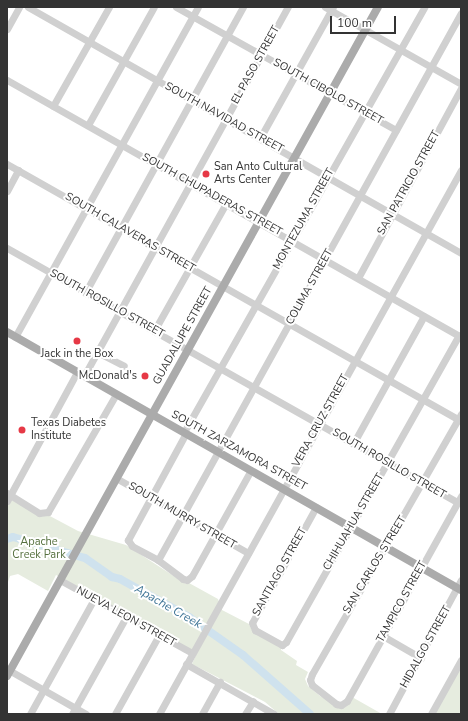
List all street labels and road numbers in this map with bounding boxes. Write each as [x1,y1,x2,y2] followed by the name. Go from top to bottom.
[229,24,283,106] street label: EL PASO STREET
[271,56,385,128] street label: SOUTH CIBOLO STREET
[162,80,286,156] street label: SOUTH NAVIDAD STREET
[375,129,443,237] street label: SAN PATRICIO STREET
[140,151,284,239] street label: SOUTH CHUPADERAS STREET
[271,166,337,272] street label: MONTEZUMA STREET
[63,190,197,276] street label: SOUTH CALAVERAS STREET
[284,247,336,327] street label: COLIMA STREET
[47,267,167,341] street label: SOUTH ROSILLO STREET
[151,285,215,387] street label: GUADALUPE STREET
[290,372,352,470] street label: VERA CRUZ STREET
[169,408,309,494] street label: SOUTH ZARZAMORA STREET
[330,426,448,502] street label: SOUTH ROSILLO STREET
[321,471,387,573] street label: CHIHUAHUA STREET
[126,480,238,552] street label: SOUTH MURRY STREET
[341,514,409,616] street label: SAN CARLOS STREET
[250,525,310,619] street label: SANTIAGO STREET
[374,559,430,645] street label: TAMPICO STREET
[74,584,178,650] street label: NUEVA LEON STREET
[398,604,454,690] street label: HIDALGO STREET

